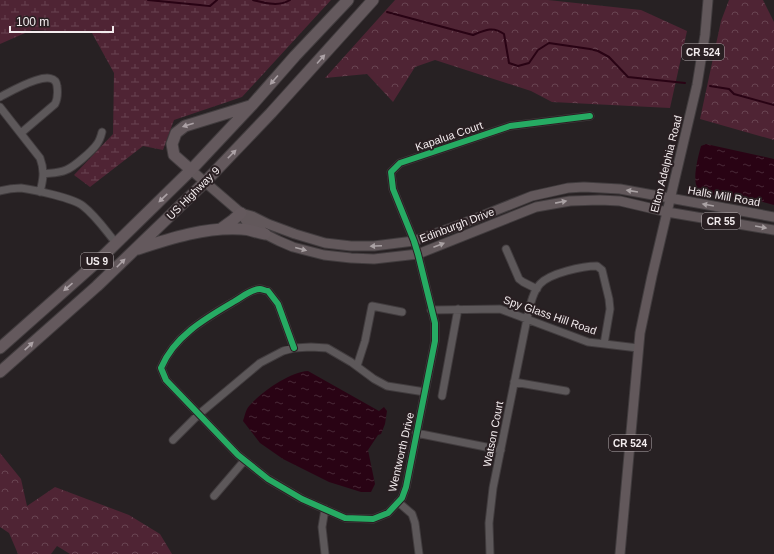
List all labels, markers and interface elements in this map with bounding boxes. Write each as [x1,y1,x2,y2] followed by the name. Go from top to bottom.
[10,8,113,34] scale bar
[16,15,49,29] text: 100 m
[682,44,724,60] road number: CR 524
[316,53,325,64] one-way arrow
[269,75,279,85] one-way arrow
[648,114,684,214] street label: Elton Adelphia Road
[414,119,484,153] street label: Kapalua Court
[182,123,194,129] one-way arrow
[227,149,237,159] one-way arrow
[164,164,222,222] street label: US Highway 9
[687,184,761,208] street label: Halls Mill Road
[626,188,638,194] one-way arrow
[158,193,168,202] one-way arrow
[555,199,568,205] one-way arrow
[702,202,714,208] one-way arrow
[418,205,496,245] street label: Edinburgh Drive
[702,213,740,229] road number: CR 55
[755,225,767,231] one-way arrow
[370,242,382,249] one-way arrow
[434,242,446,248] one-way arrow
[295,246,307,252] one-way arrow
[81,253,113,269] road number: US 9
[116,258,126,268] one-way arrow
[63,282,74,291] one-way arrow
[502,293,598,337] street label: Spy Glass Hill Road
[24,341,34,351] one-way arrow
[481,400,505,468] street label: Watson Court
[386,411,416,493] street label: Wentworth Drive
[609,435,651,451] road number: CR 524

